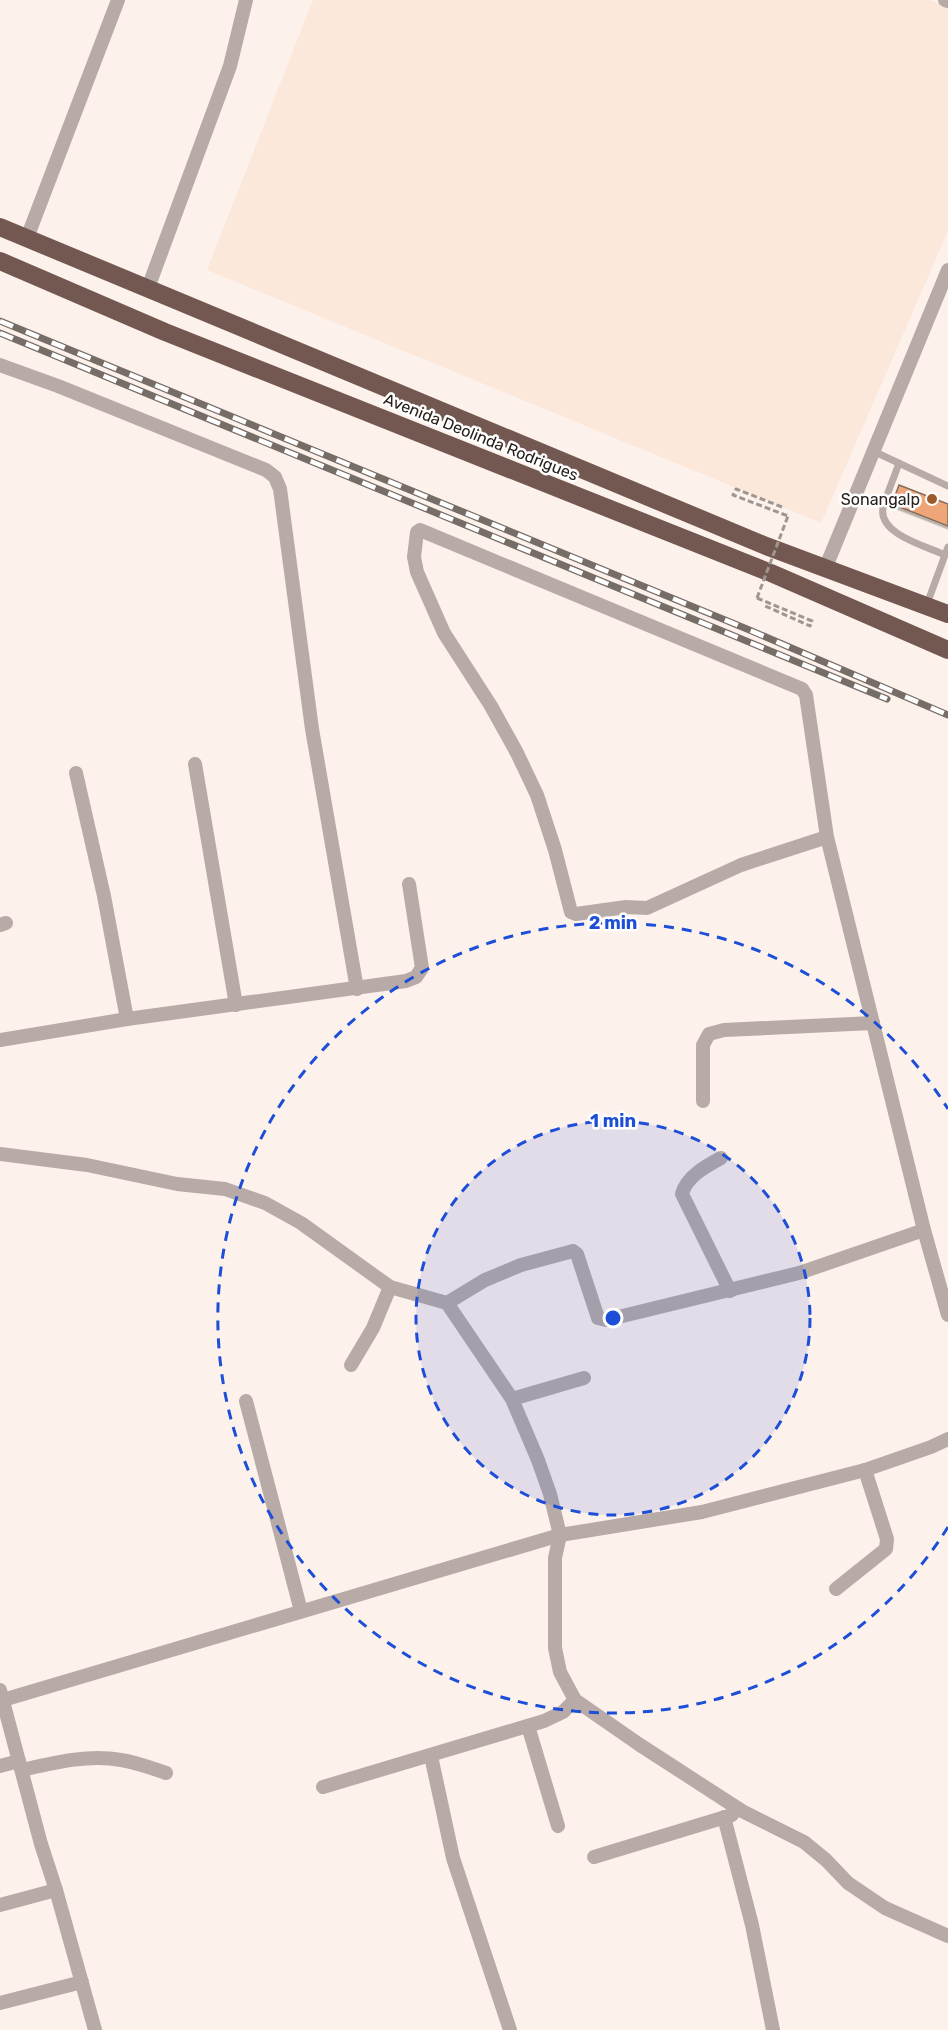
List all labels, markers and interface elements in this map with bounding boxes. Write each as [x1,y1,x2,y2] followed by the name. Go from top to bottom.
[381,389,581,485] street label: Avenida Deolinda Rodrigues
[841,490,920,509] place label: Sonangalp
[925,492,939,506] marker: Sonangalp
[589,912,637,934] text: 2 min
[590,1110,636,1132] text: 1 min
[603,1308,623,1328] centre of rings

